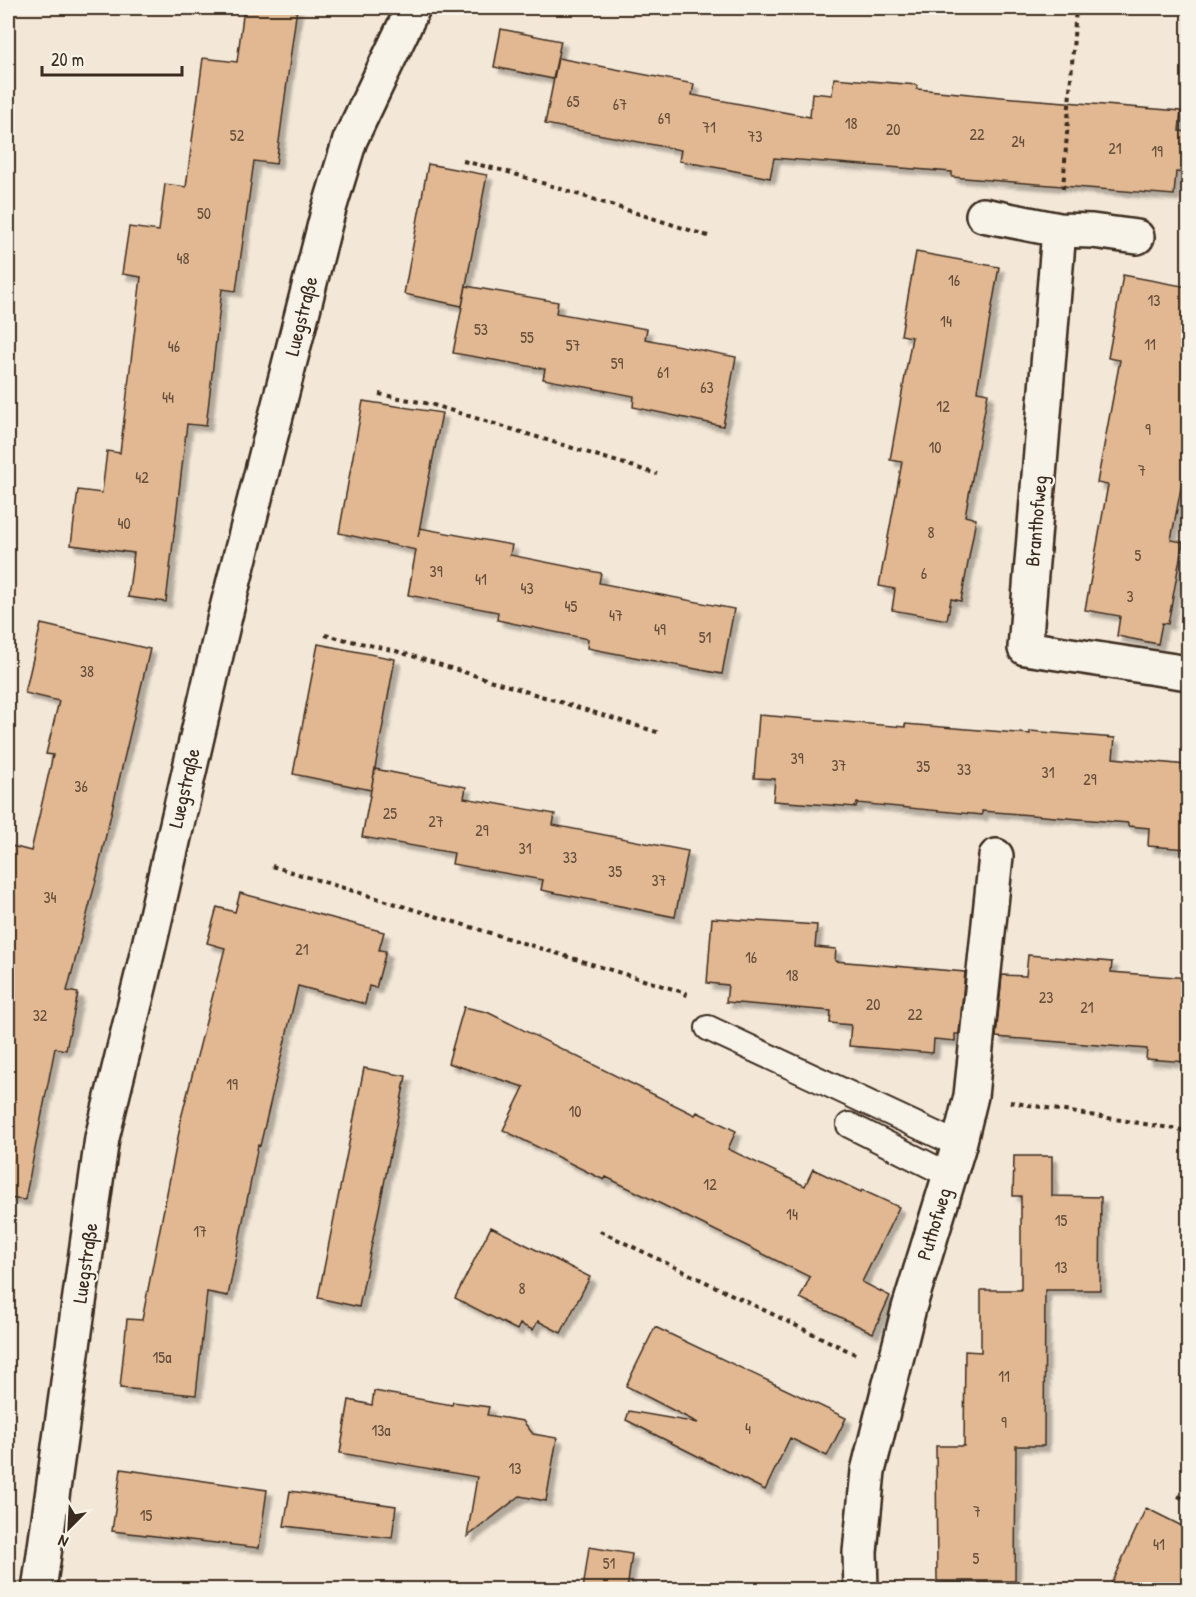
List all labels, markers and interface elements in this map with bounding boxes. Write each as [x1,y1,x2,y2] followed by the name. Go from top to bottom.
[42,39,182,77] scale bar
[51,47,84,72] text: 20 m
[566,90,580,112] house number: 65
[613,93,627,115] house number: 67
[658,107,670,129] house number: 69
[845,112,857,134] house number: 18
[702,116,716,138] house number: 71
[886,118,900,140] house number: 20
[970,123,985,145] house number: 22
[230,124,245,146] house number: 52
[747,125,763,147] house number: 73
[1011,130,1025,152] house number: 24
[1108,137,1122,159] house number: 21
[1151,140,1163,162] house number: 19
[197,202,211,224] house number: 50
[177,247,190,269] house number: 48
[948,269,960,291] house number: 16
[278,273,323,358] street label: Luegstraße
[1148,289,1160,311] house number: 13
[940,310,952,332] house number: 14
[474,318,488,340] house number: 53
[520,326,534,348] house number: 55
[1144,333,1156,355] house number: 11
[566,334,580,356] house number: 57
[168,335,180,357] house number: 46
[611,352,623,374] house number: 59
[657,361,669,383] house number: 61
[700,376,714,398] house number: 63
[162,386,174,408] house number: 44
[936,395,950,417] house number: 12
[1145,418,1151,440] house number: 9
[929,436,941,458] house number: 10
[1138,459,1146,481] house number: 7
[135,466,149,488] house number: 42
[1018,474,1053,568] street label: Branthofweg
[117,512,131,534] house number: 40
[928,521,935,543] house number: 8
[1135,544,1142,566] house number: 5
[429,560,443,582] house number: 39
[921,562,927,584] house number: 6
[475,568,487,590] house number: 41
[520,577,534,599] house number: 43
[1126,585,1134,607] house number: 3
[565,595,578,617] house number: 45
[609,604,623,626] house number: 47
[654,618,666,640] house number: 49
[699,626,711,648] house number: 51
[80,660,94,682] house number: 38
[161,745,206,830] street label: Luegstraße
[790,747,804,769] house number: 39
[831,754,847,776] house number: 37
[916,755,930,777] house number: 35
[957,758,971,780] house number: 33
[1042,761,1055,783] house number: 31
[1083,768,1097,790] house number: 29
[74,775,88,797] house number: 36
[383,802,397,824] house number: 25
[428,810,444,832] house number: 27
[475,819,489,841] house number: 29
[519,837,532,859] house number: 31
[563,846,577,868] house number: 33
[608,860,622,882] house number: 35
[651,869,667,891] house number: 37
[43,886,57,908] house number: 34
[295,938,309,960] house number: 21
[745,946,757,968] house number: 16
[786,964,798,986] house number: 18
[1039,986,1053,1008] house number: 23
[866,993,880,1015] house number: 20
[1080,996,1094,1018] house number: 21
[908,1003,923,1025] house number: 22
[33,1004,48,1026] house number: 32
[226,1073,238,1095] house number: 19
[569,1100,581,1122] house number: 10
[703,1173,717,1195] house number: 12
[910,1184,957,1263] street label: Puthofweg
[786,1203,798,1225] house number: 14
[1055,1209,1068,1231] house number: 15
[193,1220,207,1242] house number: 17
[66,1221,104,1305] street label: Luegstraße
[1055,1256,1067,1278] house number: 13
[519,1277,526,1299] house number: 8
[153,1346,171,1368] house number: 15a
[998,1365,1010,1387] house number: 11
[1001,1411,1007,1433] house number: 9
[745,1417,751,1439] house number: 4
[371,1419,391,1441] house number: 13a
[509,1457,521,1479] house number: 13
[39,1498,99,1558] north arrow
[973,1500,981,1522] house number: 7
[140,1504,153,1526] house number: 15
[54,1530,71,1553] text: N
[1153,1533,1165,1555] house number: 41
[973,1547,980,1569] house number: 5
[603,1552,615,1574] house number: 51

